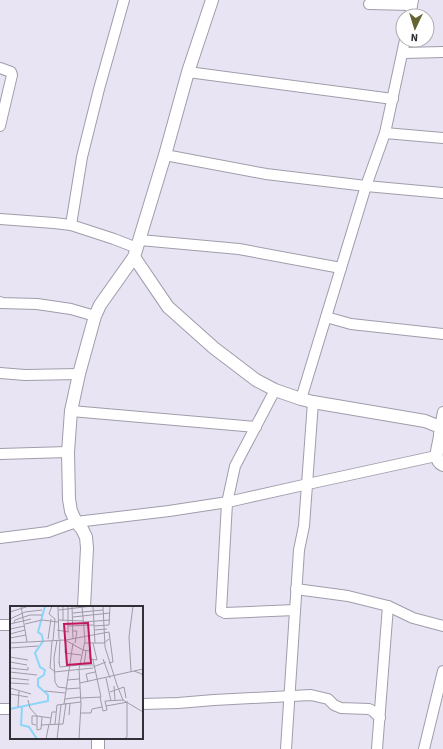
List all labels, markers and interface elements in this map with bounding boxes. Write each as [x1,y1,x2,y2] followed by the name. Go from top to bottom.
[395,8,435,48] north arrow
[410,30,419,45] text: N
[10,606,143,739] inset map

